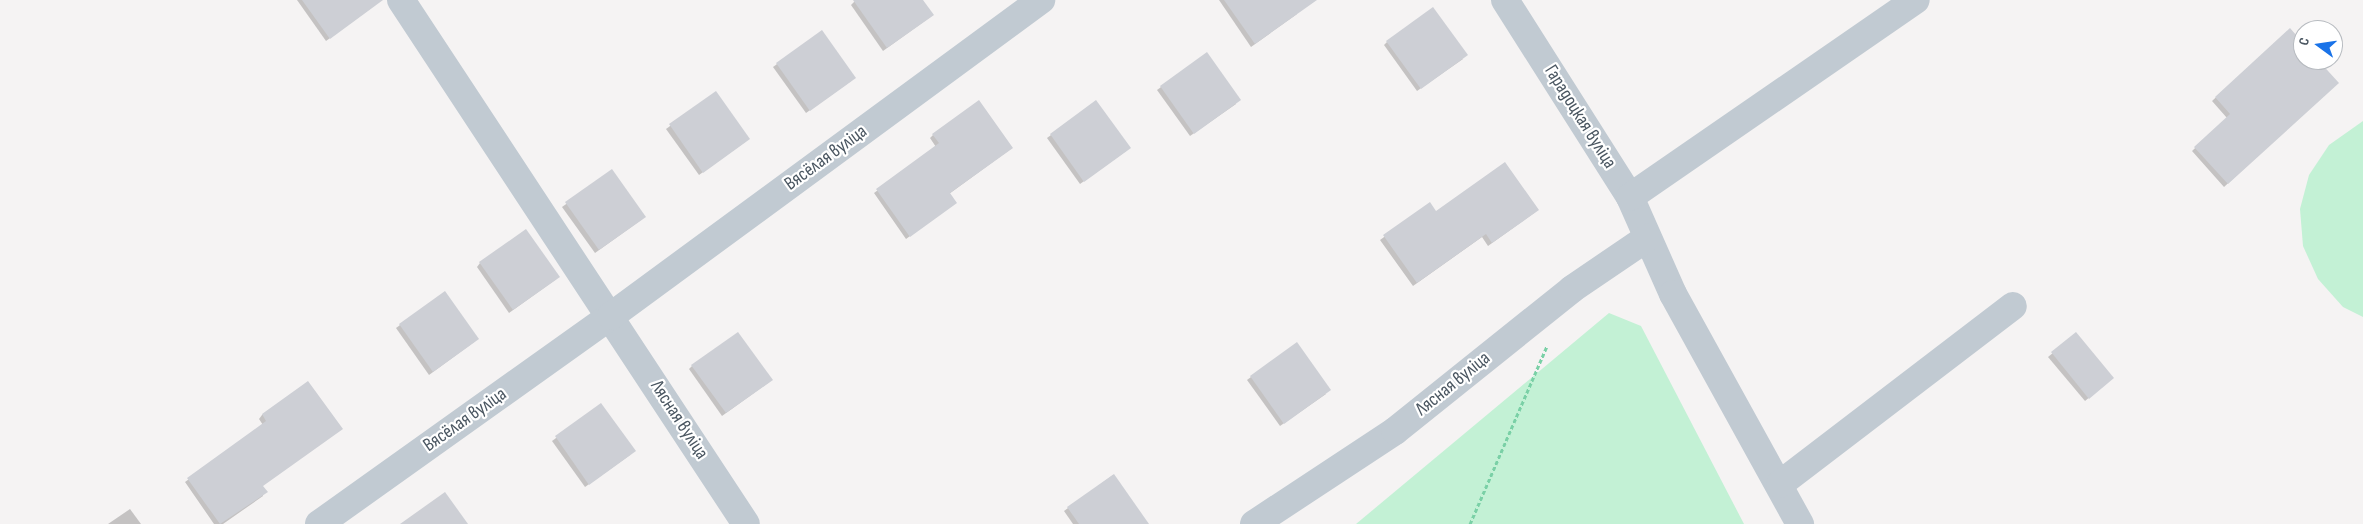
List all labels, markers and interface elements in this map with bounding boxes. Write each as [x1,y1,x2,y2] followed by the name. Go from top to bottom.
[2293,20,2343,70] north arrow
[2295,36,2313,47] text: С
[1539,61,1621,173] street label: Гарадоцкая вуліца
[780,120,872,196] street label: Вясёлая вуліца
[1411,347,1495,421] street label: Лясная вуліца
[645,376,713,464] street label: Лясная вуліца
[419,383,511,457] street label: Вясёлая вуліца

